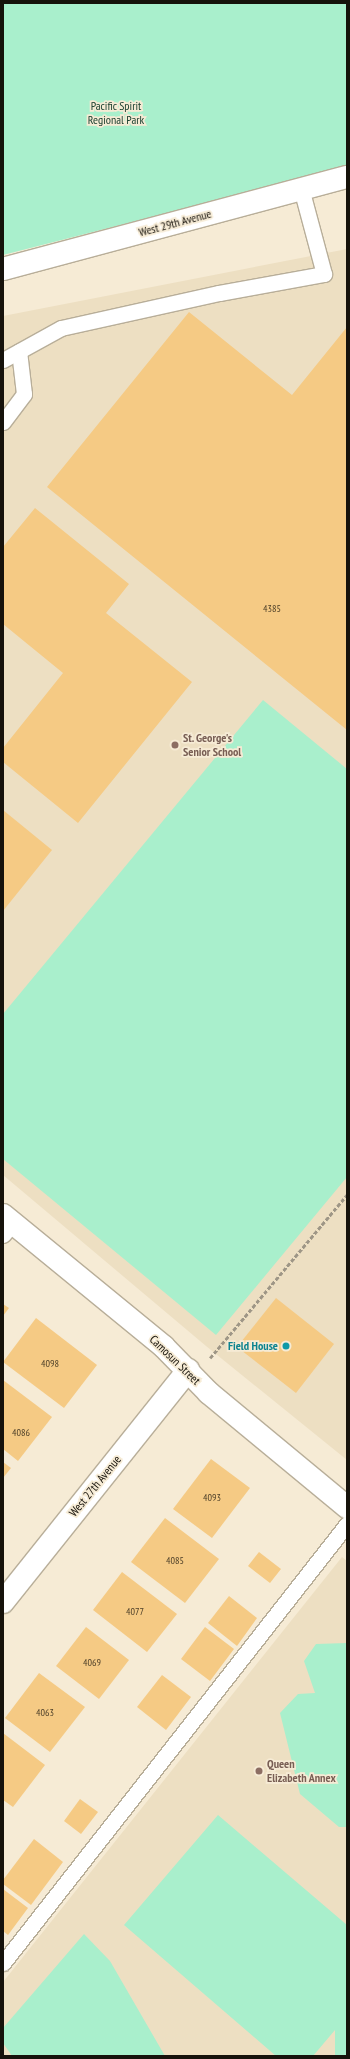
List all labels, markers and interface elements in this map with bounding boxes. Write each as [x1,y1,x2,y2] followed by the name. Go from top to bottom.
[88,99,144,127] park label: Pacific Spirit Regional Park
[137,206,213,240] street label: West 29th Avenue
[263,603,281,615] house number: 4385
[183,731,241,759] place label: St. George's Senior School
[170,740,180,750] marker: St. George's Senior School
[147,1332,203,1388] street label: Camosun Street
[228,1339,278,1353] place label: Field House
[281,1341,291,1351] marker: Field House
[41,1358,59,1370] house number: 4098
[12,1427,30,1439] house number: 4086
[66,1452,124,1520] street label: West 27th Avenue
[203,1492,221,1504] house number: 4093
[166,1555,184,1567] house number: 4085
[126,1606,144,1618] house number: 4077
[83,1657,101,1669] house number: 4069
[36,1707,54,1719] house number: 4063
[267,1757,336,1785] place label: Queen Elizabeth Annex
[254,1766,264,1776] marker: Queen Elizabeth Annex

